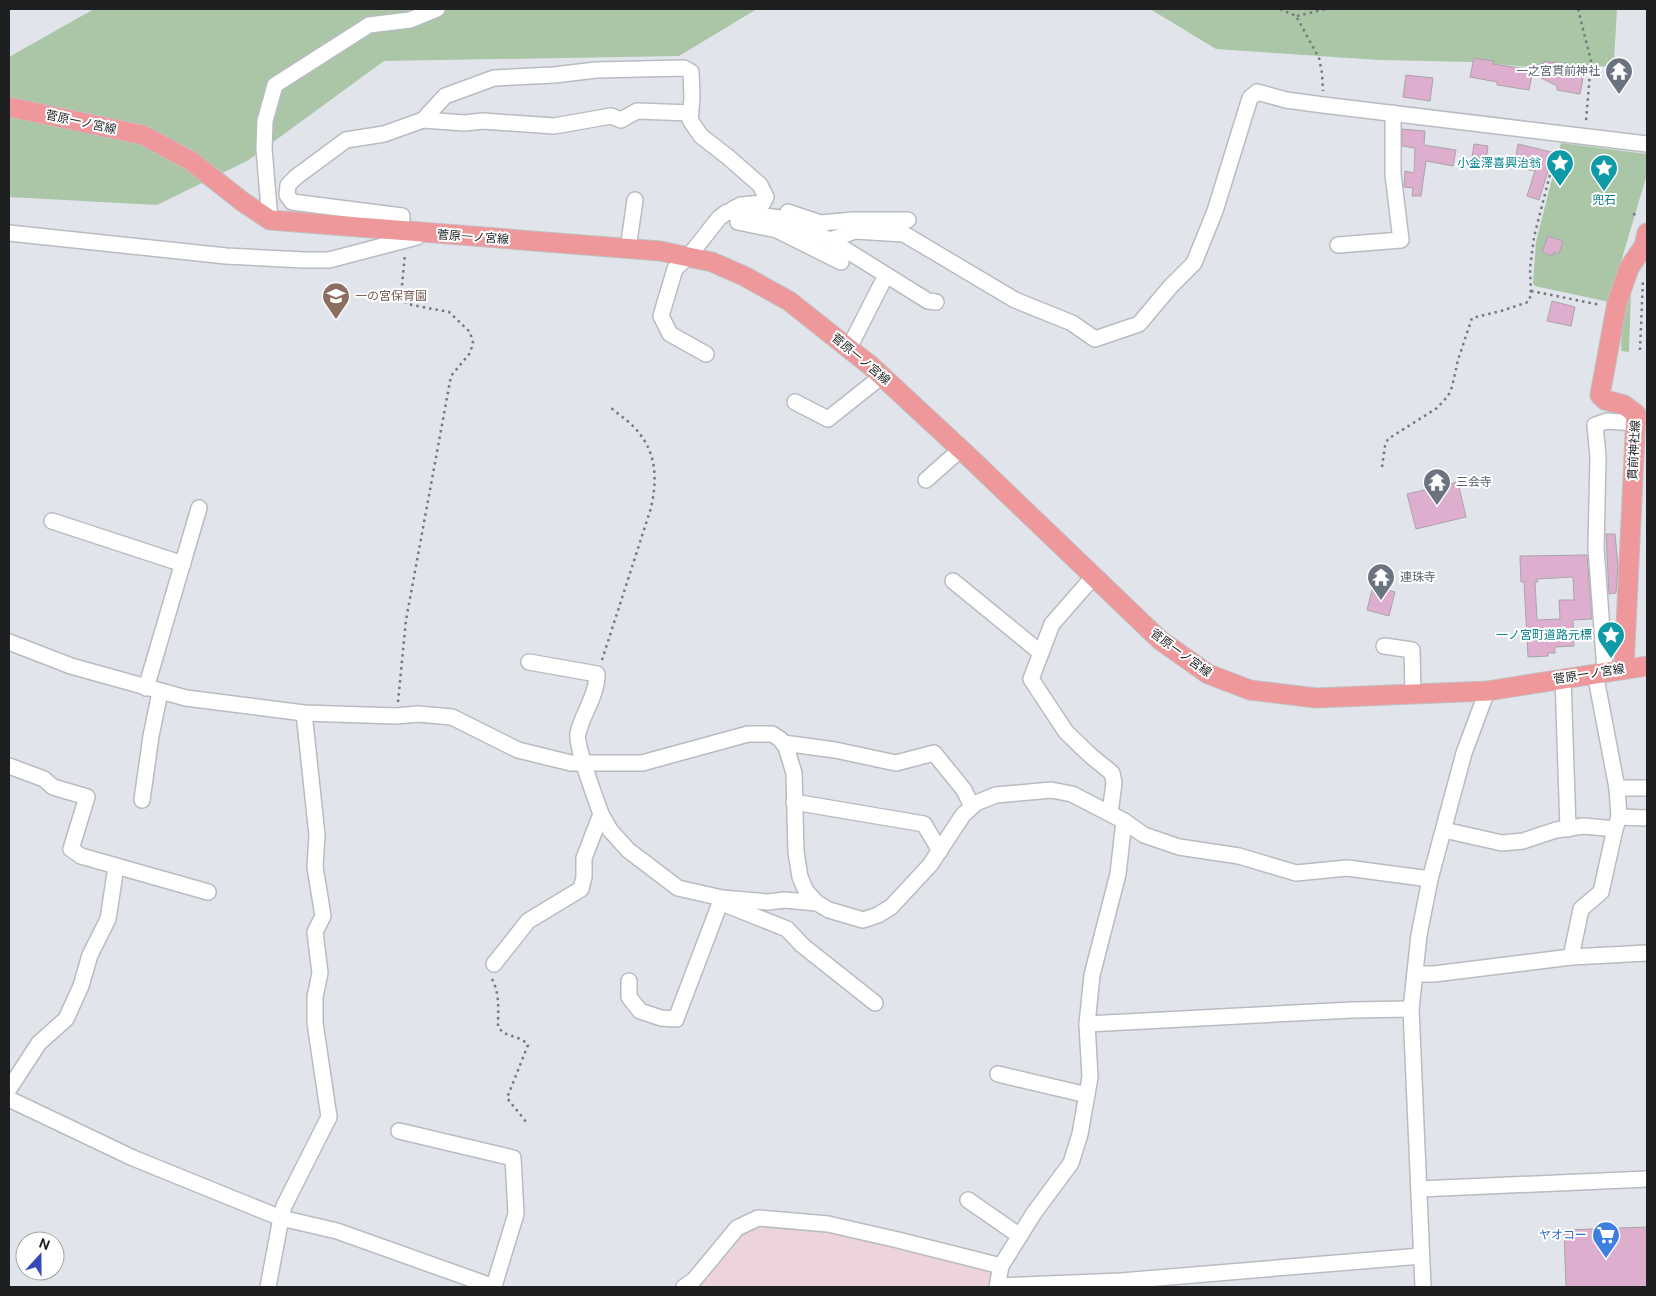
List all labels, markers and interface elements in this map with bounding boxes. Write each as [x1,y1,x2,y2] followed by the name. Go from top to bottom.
[1604,56,1634,95] temple icon: 一之宮貫前神社
[1516,63,1600,79] place label: 一之宮貫前神社
[44,107,118,137] street label: 菅原一ノ宮線
[1545,148,1575,187] place icon: 小金澤喜興治翁
[1589,153,1619,192] place icon: 兜石
[1457,155,1541,171] place label: 小金澤喜興治翁
[1592,192,1616,208] place label: 兜石
[437,227,509,247] street label: 菅原一ノ宮線
[321,281,351,320] school or university icon: 一の宮保育園
[355,288,427,304] place label: 一の宮保育園
[828,330,894,388] street label: 菅原一ノ宮線
[1624,420,1644,480] street label: 貫前神社線
[1422,467,1452,506] temple icon: 三会寺
[1456,474,1492,490] place label: 三会寺
[1366,562,1396,601] temple icon: 連珠寺
[1400,569,1436,585] place label: 連珠寺
[1596,620,1626,659] place icon: 一ノ宮町道路元標
[1147,625,1215,681] street label: 菅原一ノ宮線
[1496,627,1592,643] place label: 一ノ宮町道路元標
[1552,660,1626,688] street label: 菅原一ノ宮線
[1591,1220,1621,1259] supermarket icon: ヤオコー
[1539,1227,1587,1243] place label: ヤオコー
[15,1231,65,1281] north arrow
[37,1234,53,1254] text: N

